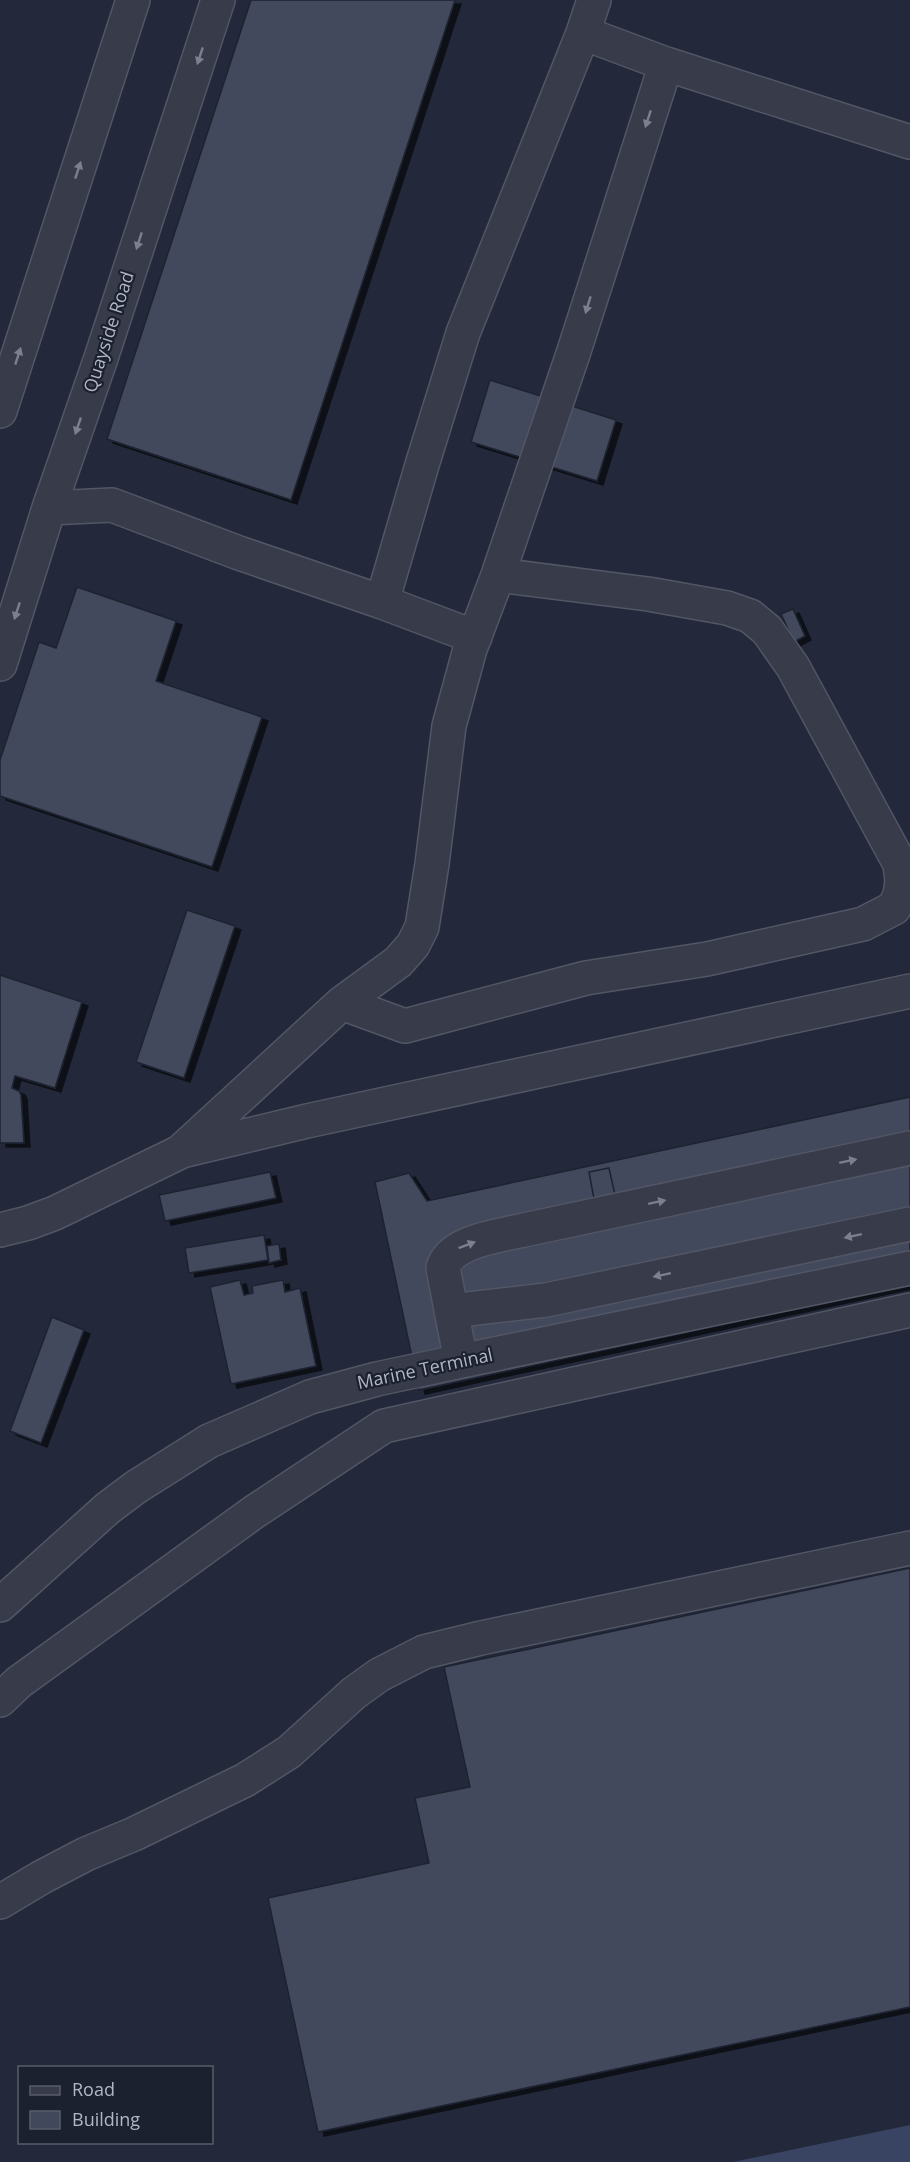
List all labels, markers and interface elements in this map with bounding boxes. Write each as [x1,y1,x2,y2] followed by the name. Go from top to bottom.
[195,47,204,65] one-way arrow
[643,110,652,128] one-way arrow
[74,161,84,179] one-way arrow
[134,232,144,250] one-way arrow
[77,268,139,395] street label: Quayside Road
[583,296,592,314] one-way arrow
[14,346,24,364] one-way arrow
[72,417,82,435] one-way arrow
[11,602,21,620] one-way arrow
[838,1155,857,1165] one-way arrow
[648,1197,667,1206] one-way arrow
[843,1232,862,1241] one-way arrow
[458,1240,476,1250] one-way arrow
[652,1271,671,1280] one-way arrow
[355,1342,495,1394] street label: Marine Terminal
[18,2066,213,2144] legend
[72,2077,115,2101] text: Road
[72,2107,140,2131] text: Building

